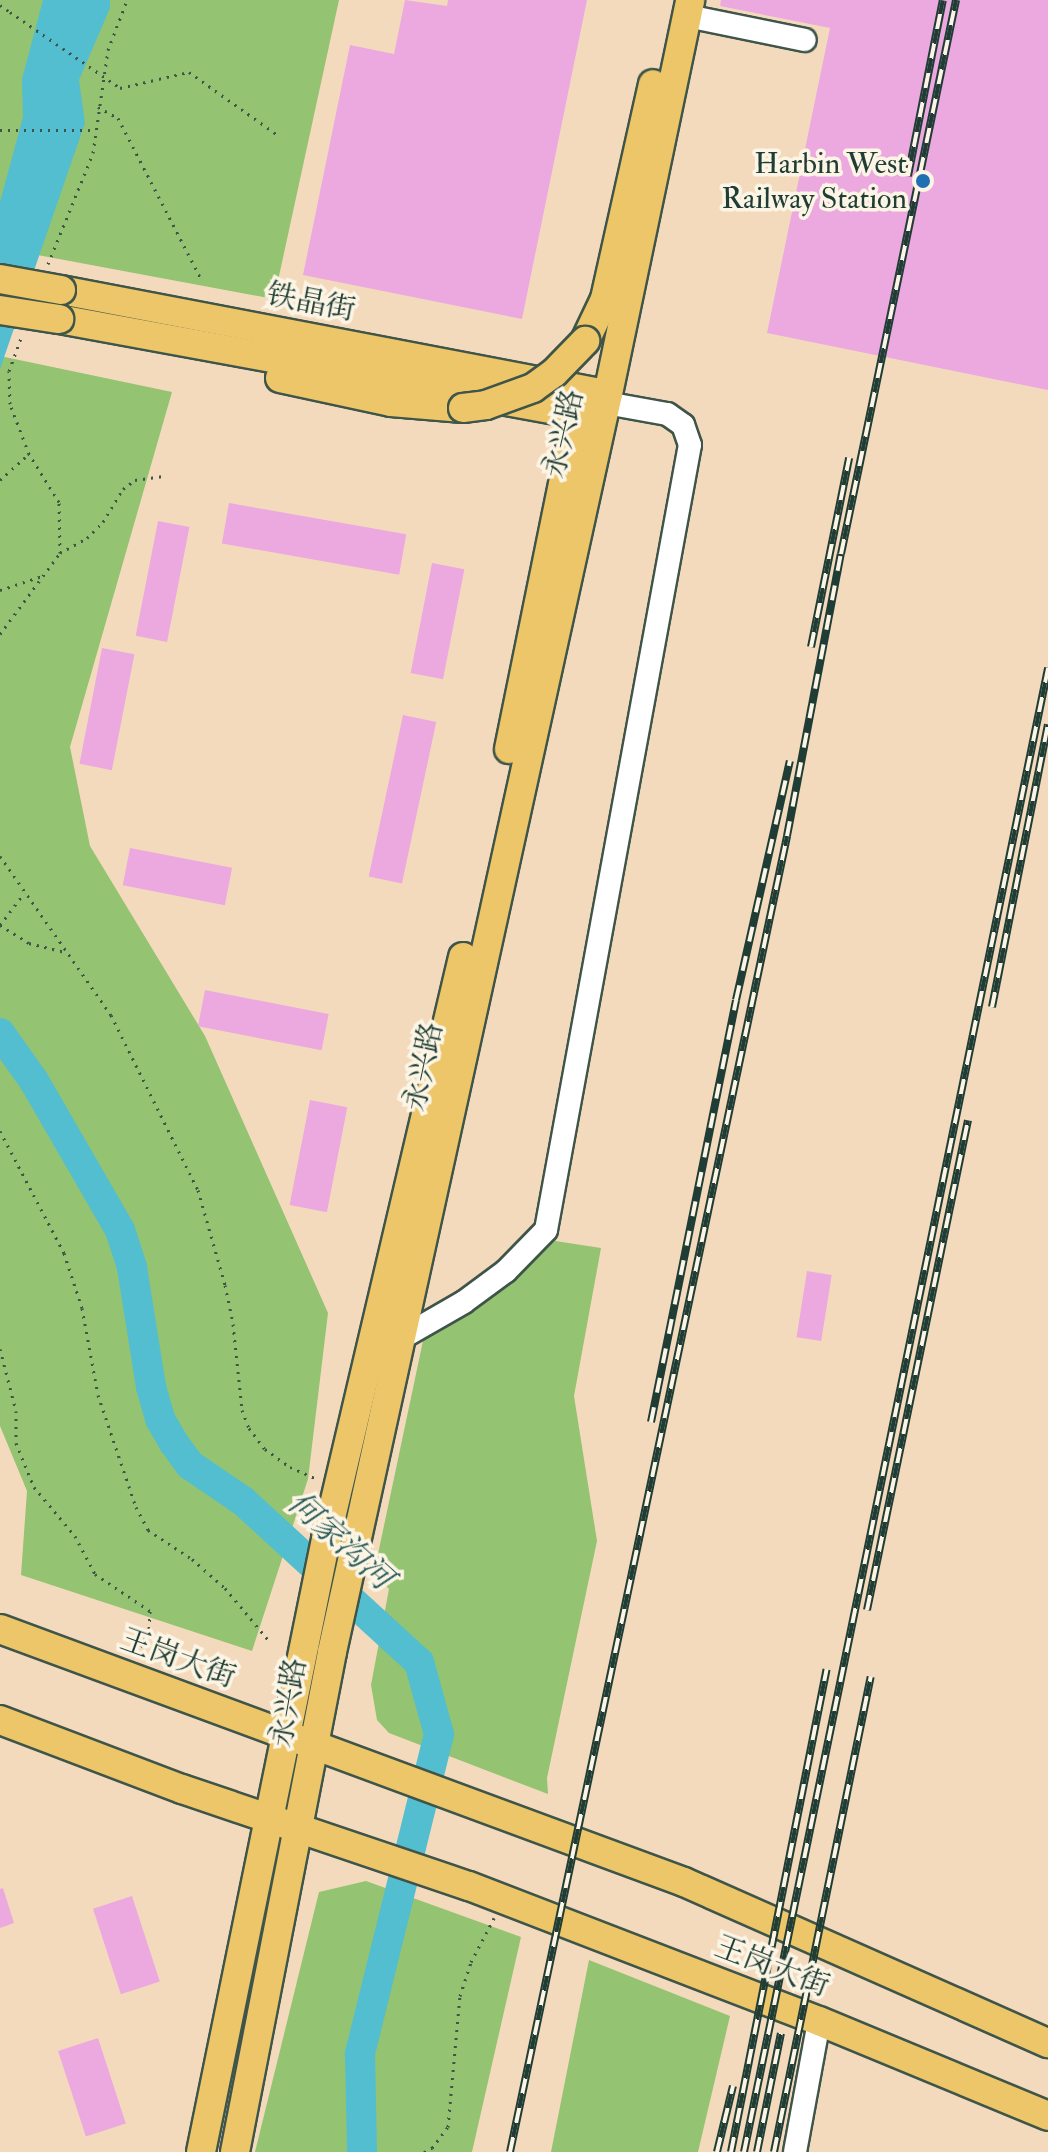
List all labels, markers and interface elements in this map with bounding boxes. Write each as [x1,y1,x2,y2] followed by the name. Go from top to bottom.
[722,146,907,216] place label: Harbin West Railway Station
[914,172,932,190] marker: Harbin West Railway Station
[263,277,359,329] street label: 铁晶街
[536,386,592,482] street label: 永兴路
[397,1019,451,1115] street label: 永兴路
[280,1484,400,1598] water label: 何家沟河
[115,1622,241,1696] street label: 王岗大街
[263,1656,315,1750] street label: 永兴路
[710,1929,834,2005] street label: 王岗大街

